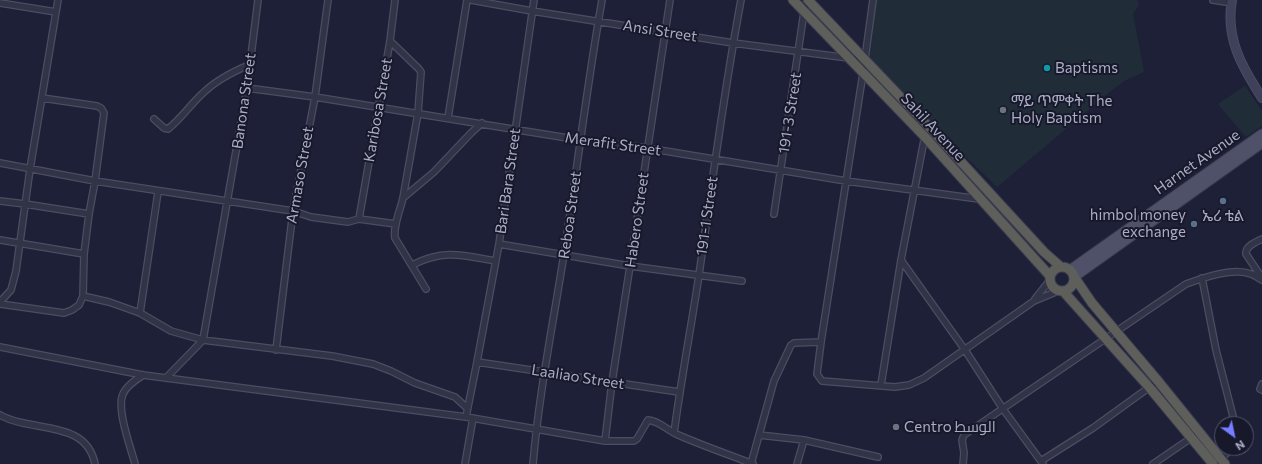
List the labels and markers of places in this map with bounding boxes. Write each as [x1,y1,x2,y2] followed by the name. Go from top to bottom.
[1055,59,1118,77] place label: Baptisms
[1042,63,1052,73] marker: Baptisms
[1011,92,1112,127] place label: ማይ ጥምቀት The Holy Baptism
[998,105,1008,115] marker: ማይ ጥምቀት The Holy Baptism
[1218,196,1228,206] marker: ኤሪ ቴል
[1090,206,1186,241] place label: himbol money exchange
[1202,207,1244,225] place label: ኤሪ ቴል
[1189,219,1199,229] marker: himbol money exchange
[904,418,996,436] place label: Centro الوسط
[891,422,901,432] marker: Centro الوسط

